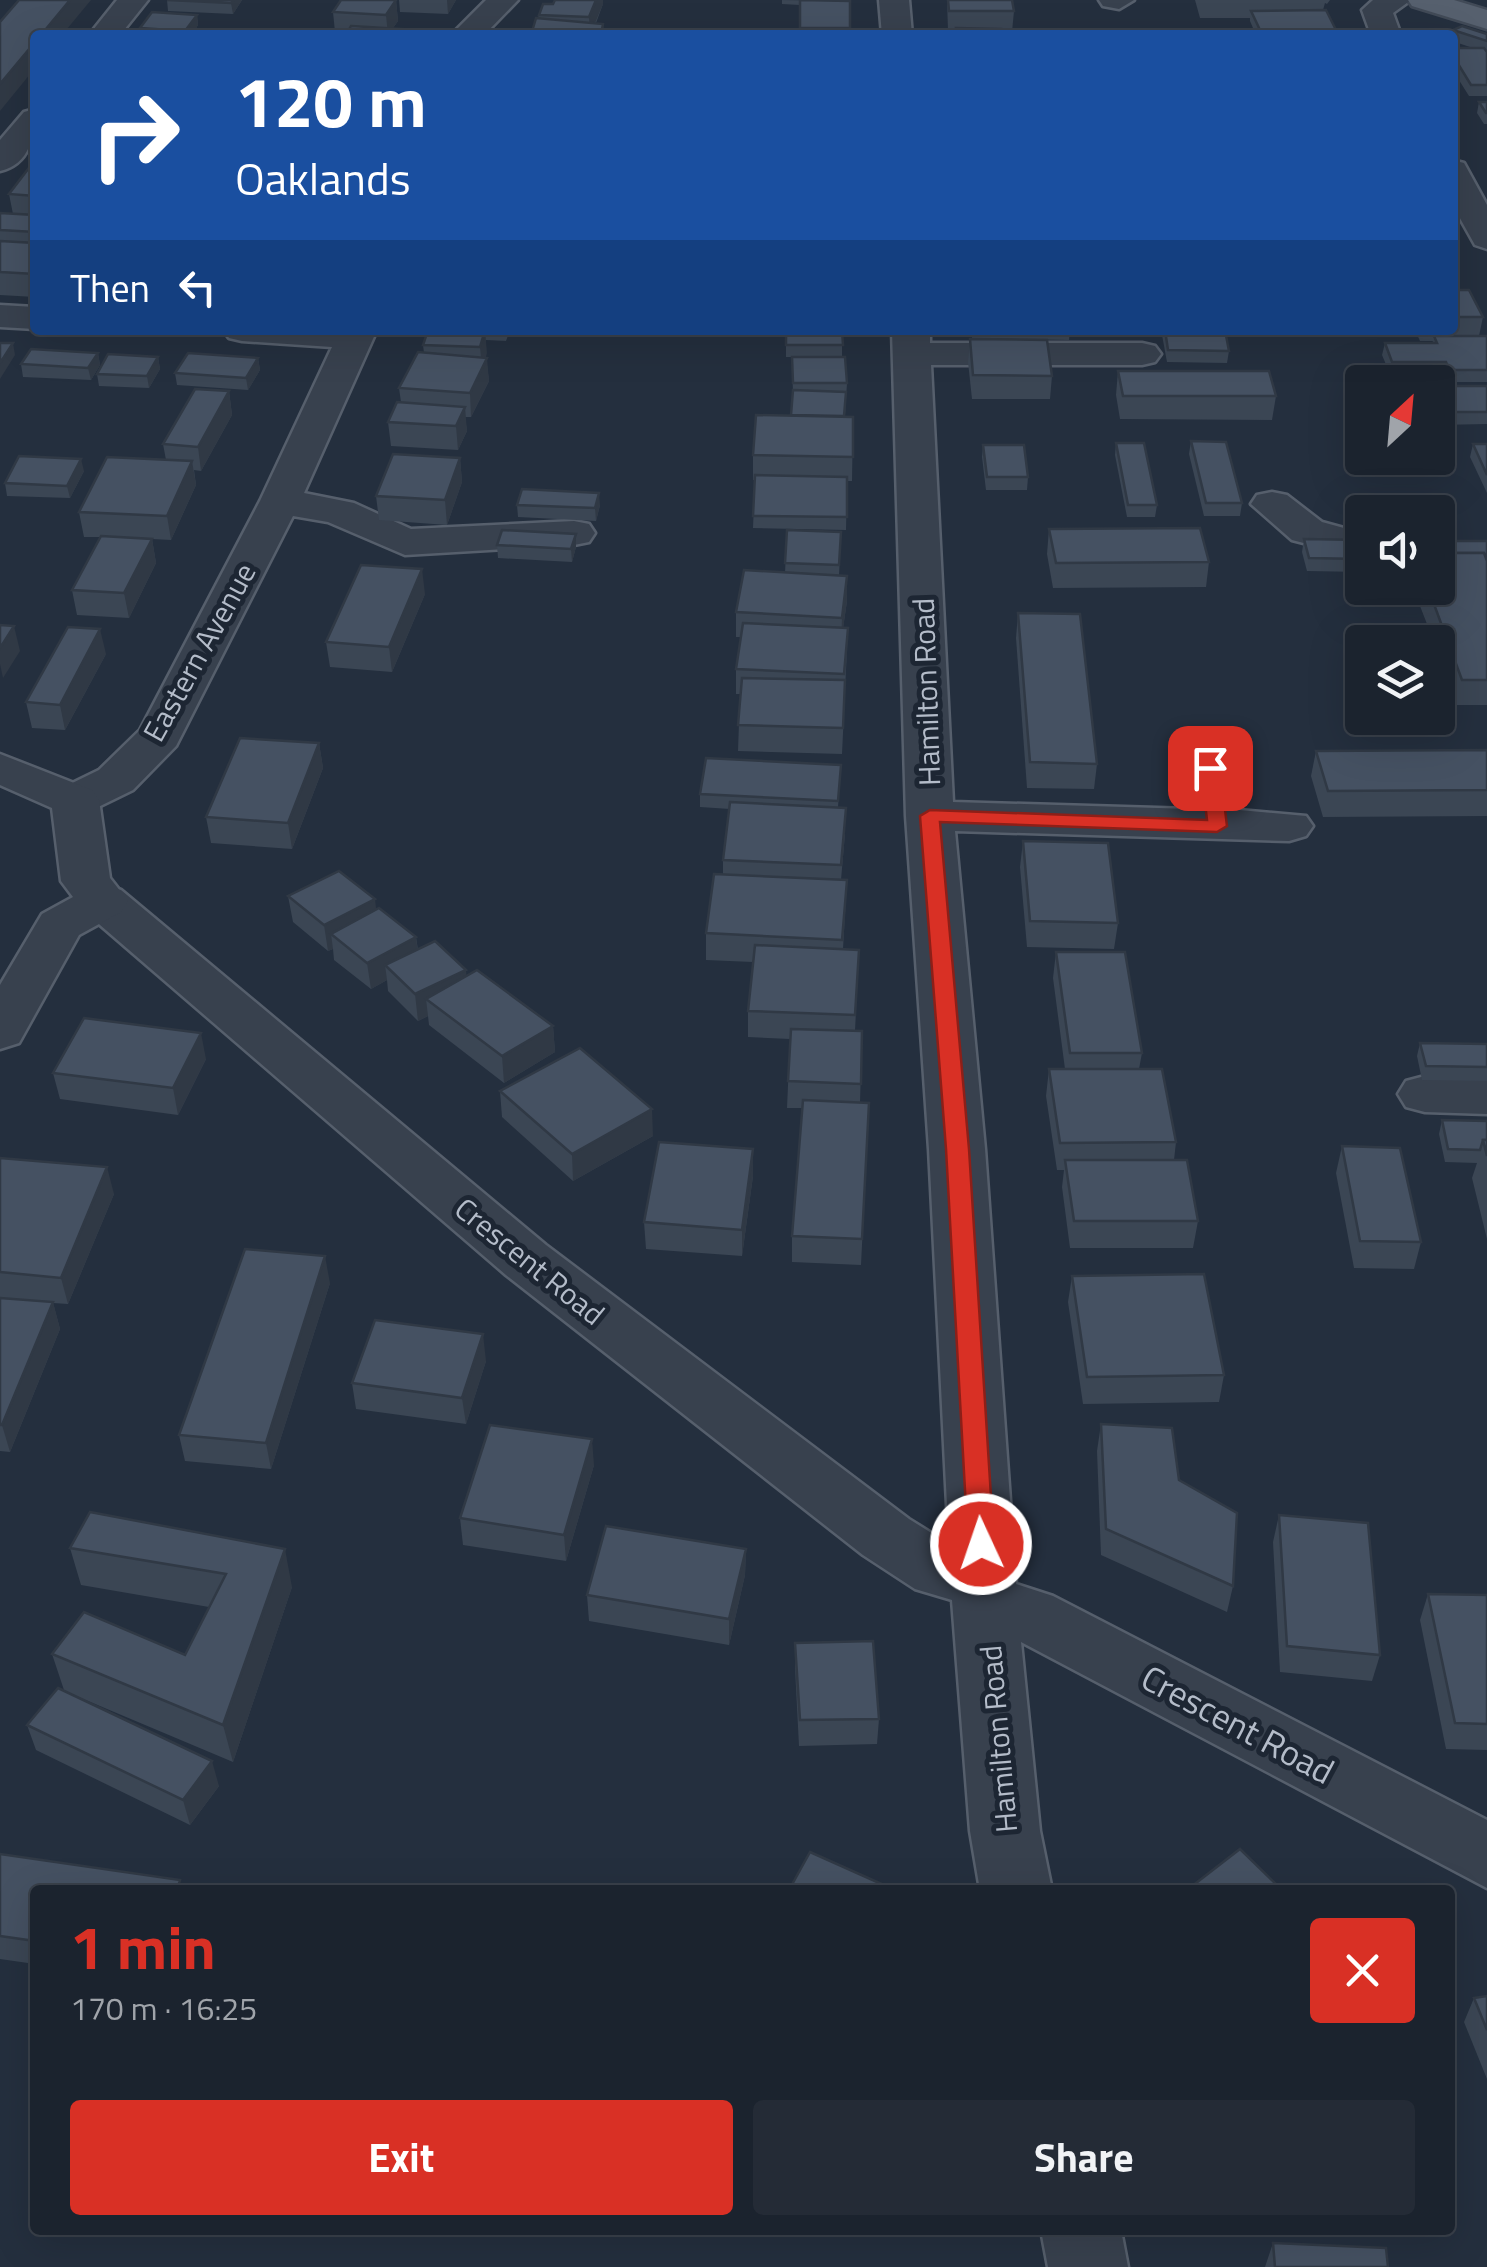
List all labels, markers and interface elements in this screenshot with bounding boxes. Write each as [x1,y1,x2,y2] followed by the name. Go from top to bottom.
[235,48,427,154] text: 120 m
[70,70,200,200] icon: right
[235,144,411,212] text: Oaklands
[70,259,150,317] text: Then
[170,260,225,315] icon: left
[1345,365,1455,475] north arrow
[1345,365,1455,735] map controls
[1345,495,1455,605] button: sound
[131,554,267,750] street label: Eastern Avenue
[900,597,952,787] street label: Hamilton Road
[1345,625,1455,735] button: layers
[1168,726,1253,811] pin
[1183,741,1238,796] icon: arrive
[445,1186,615,1336] street label: Crescent Road
[929,1492,1033,1596] position arrow
[967,1643,1029,1835] street label: Hamilton Road
[1132,1650,1344,1798] street label: Crescent Road
[70,1901,216,1992] text: 1 min
[1310,1918,1415,2023] button: close
[70,1984,257,2032] text: 170 m · 16:25
[70,2100,733,2215] button: Exit
[753,2100,1415,2215] button: Share

